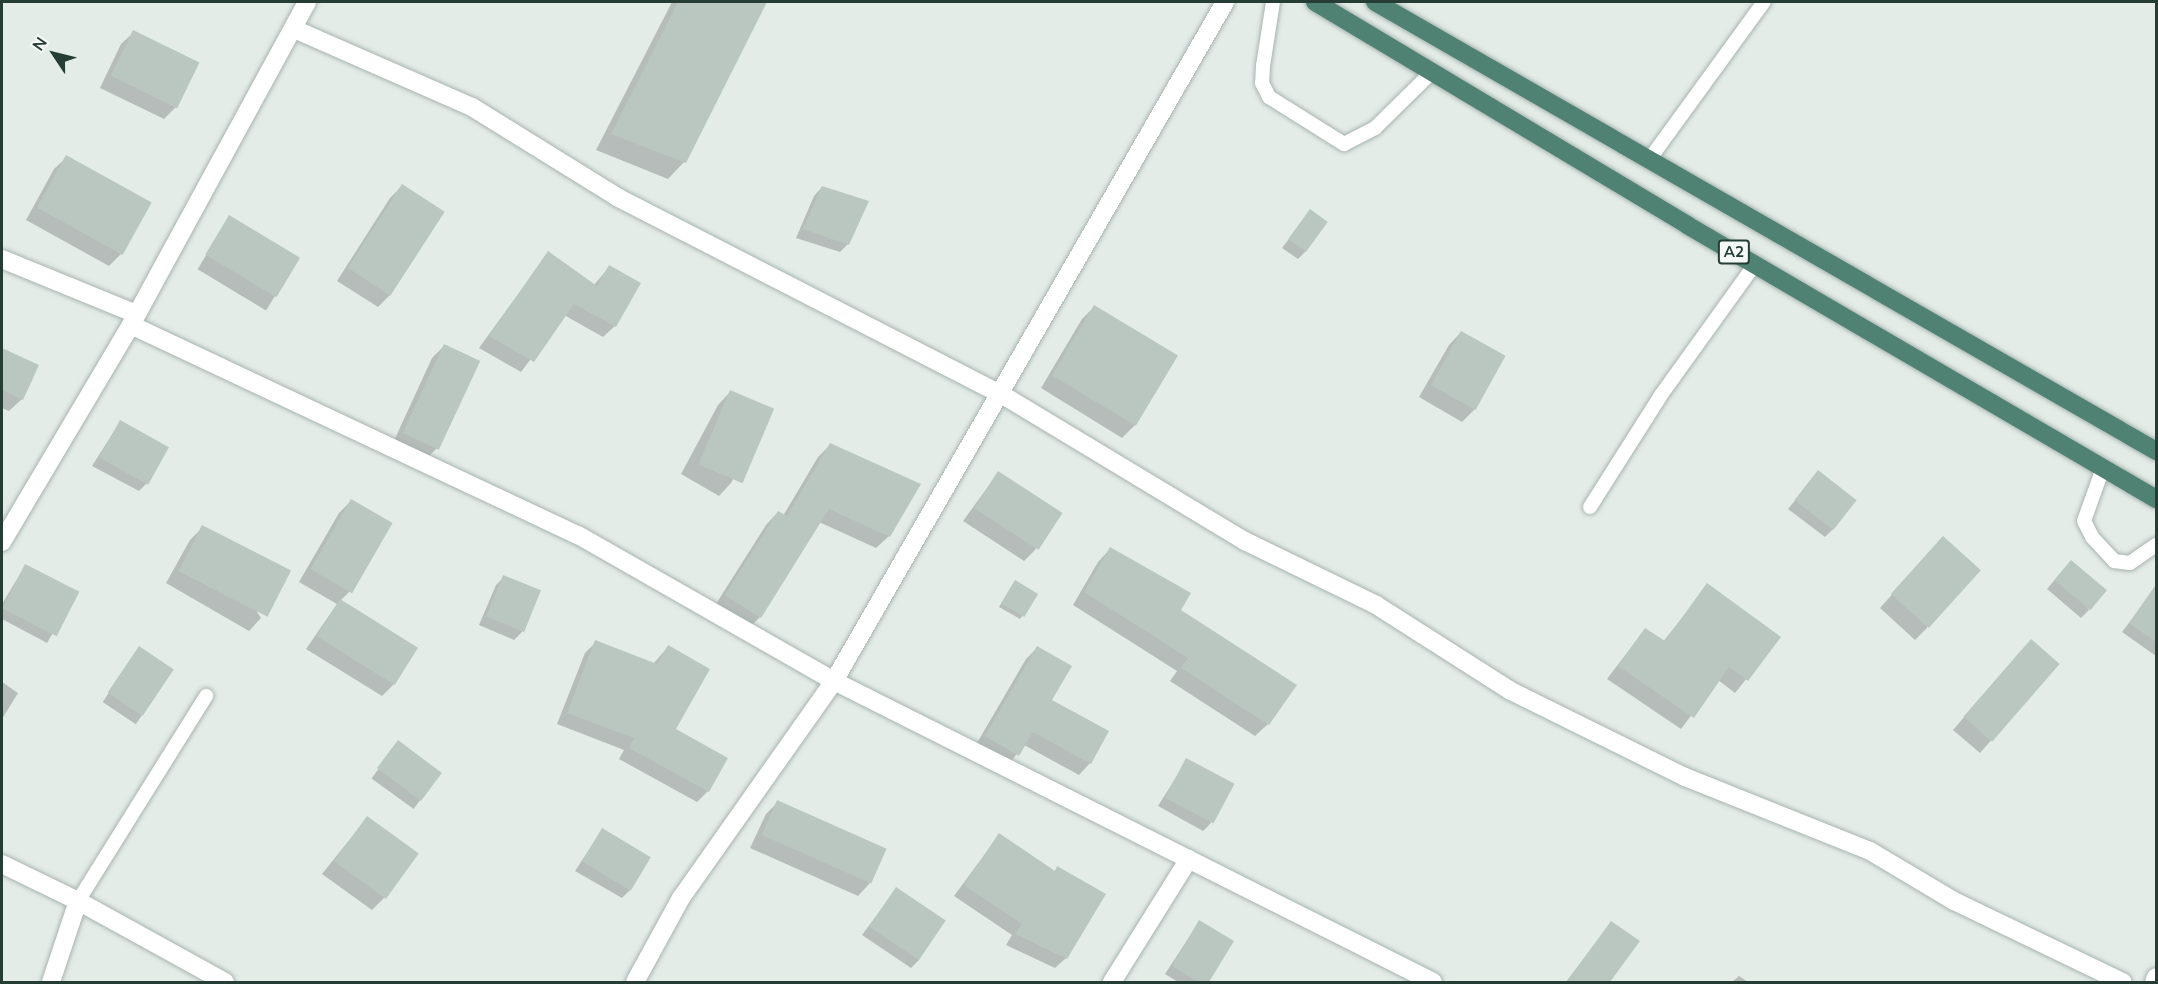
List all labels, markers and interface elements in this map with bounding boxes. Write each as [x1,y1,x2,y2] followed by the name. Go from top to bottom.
[24,24,84,84] north arrow
[28,33,51,54] text: N
[1718,240,1750,264] road number: A2

